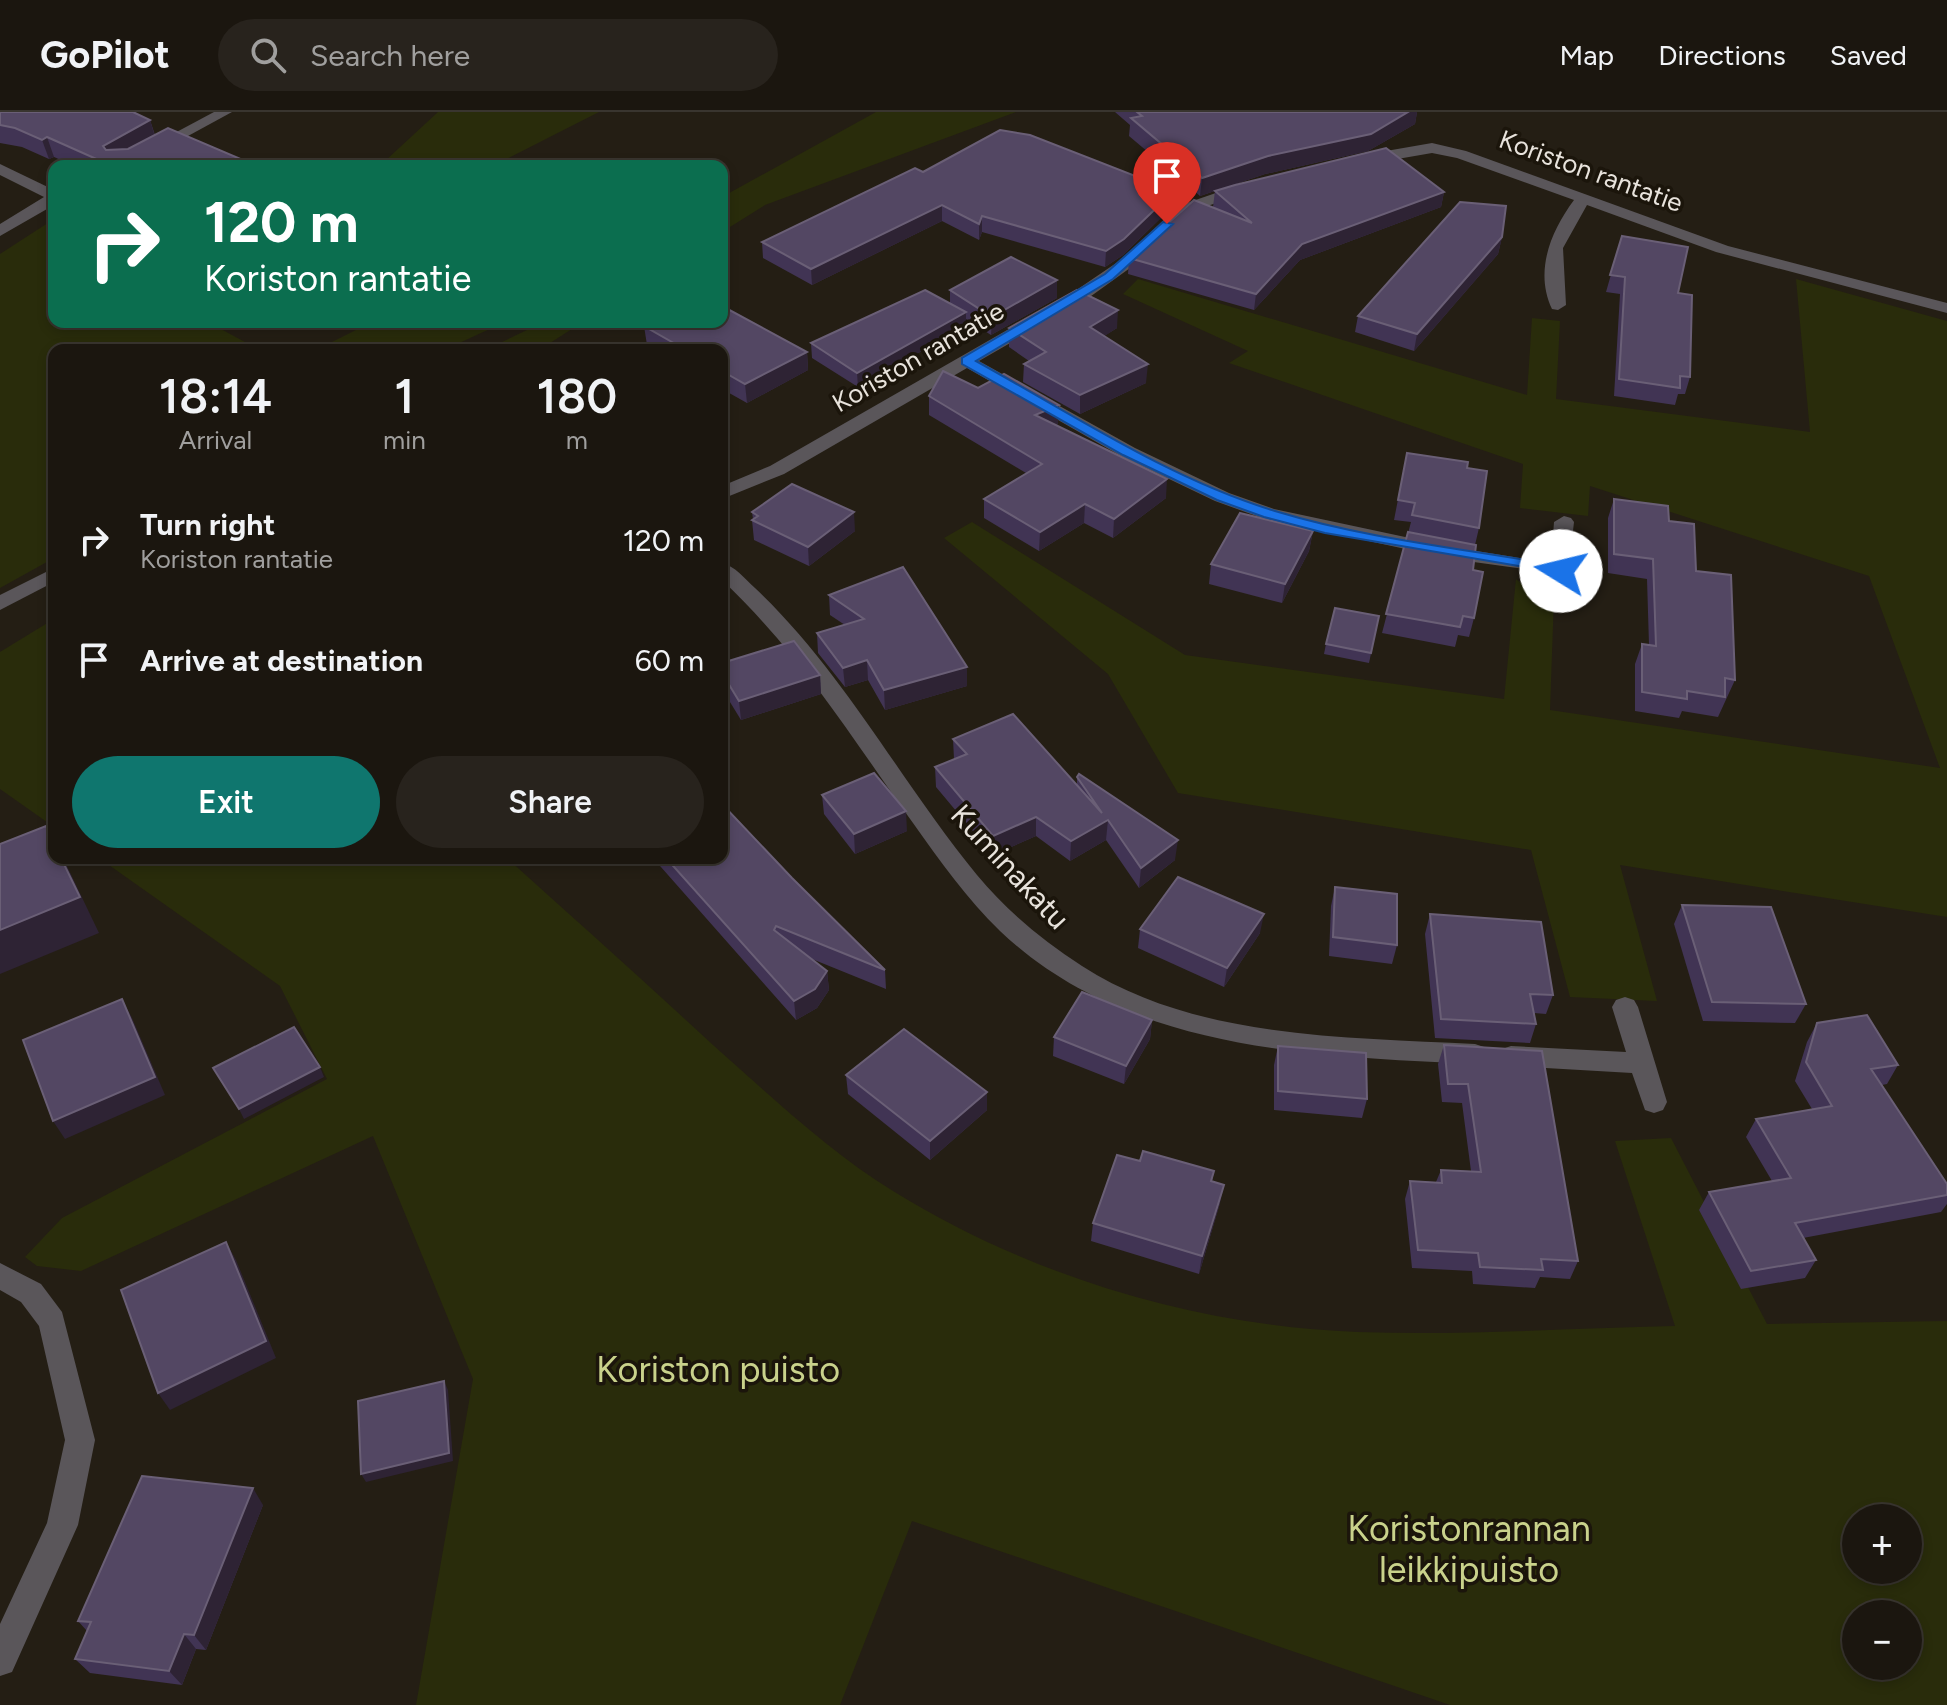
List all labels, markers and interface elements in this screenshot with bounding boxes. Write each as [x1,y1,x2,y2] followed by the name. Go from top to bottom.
[218,19,778,91] search box
[40,32,170,78] text: GoPilot
[246,33,290,77] icon: search
[310,37,470,74] text: Search here
[1560,38,1614,72] text: Map
[1658,38,1786,72] text: Directions
[1830,38,1907,72] text: Saved
[1495,123,1687,219] street label: Koriston rantatie
[1133,142,1201,224] pin
[1145,154,1189,198] icon: arrive
[204,189,359,256] text: 120 m
[72,192,176,296] icon: right
[204,257,471,300] text: Koriston rantatie
[826,295,1010,419] street label: Koriston rantatie
[159,367,272,425] text: 18:14
[394,367,414,425] text: 1
[537,367,617,425] text: 180
[179,424,252,456] text: Arrival
[383,424,426,456] text: min
[566,424,588,456] text: m
[140,506,275,543] text: Turn right
[72,518,116,562] icon: right
[623,522,704,559] text: 120 m
[1519,529,1603,613] position arrow
[140,543,333,575] text: Koriston rantatie
[72,638,116,682] icon: arrive
[140,642,423,679] text: Arrive at destination
[635,642,704,679] text: 60 m
[72,756,380,848] button: Exit
[396,756,704,848] button: Share
[943,797,1077,937] street label: Kuminakatu
[596,1348,840,1391] park label: Koriston puisto
[1842,1504,1922,1680] map controls
[1842,1504,1922,1584] button: +
[1347,1507,1591,1591] park label: Koristonrannan leikkipuisto
[1842,1600,1922,1680] button: −

